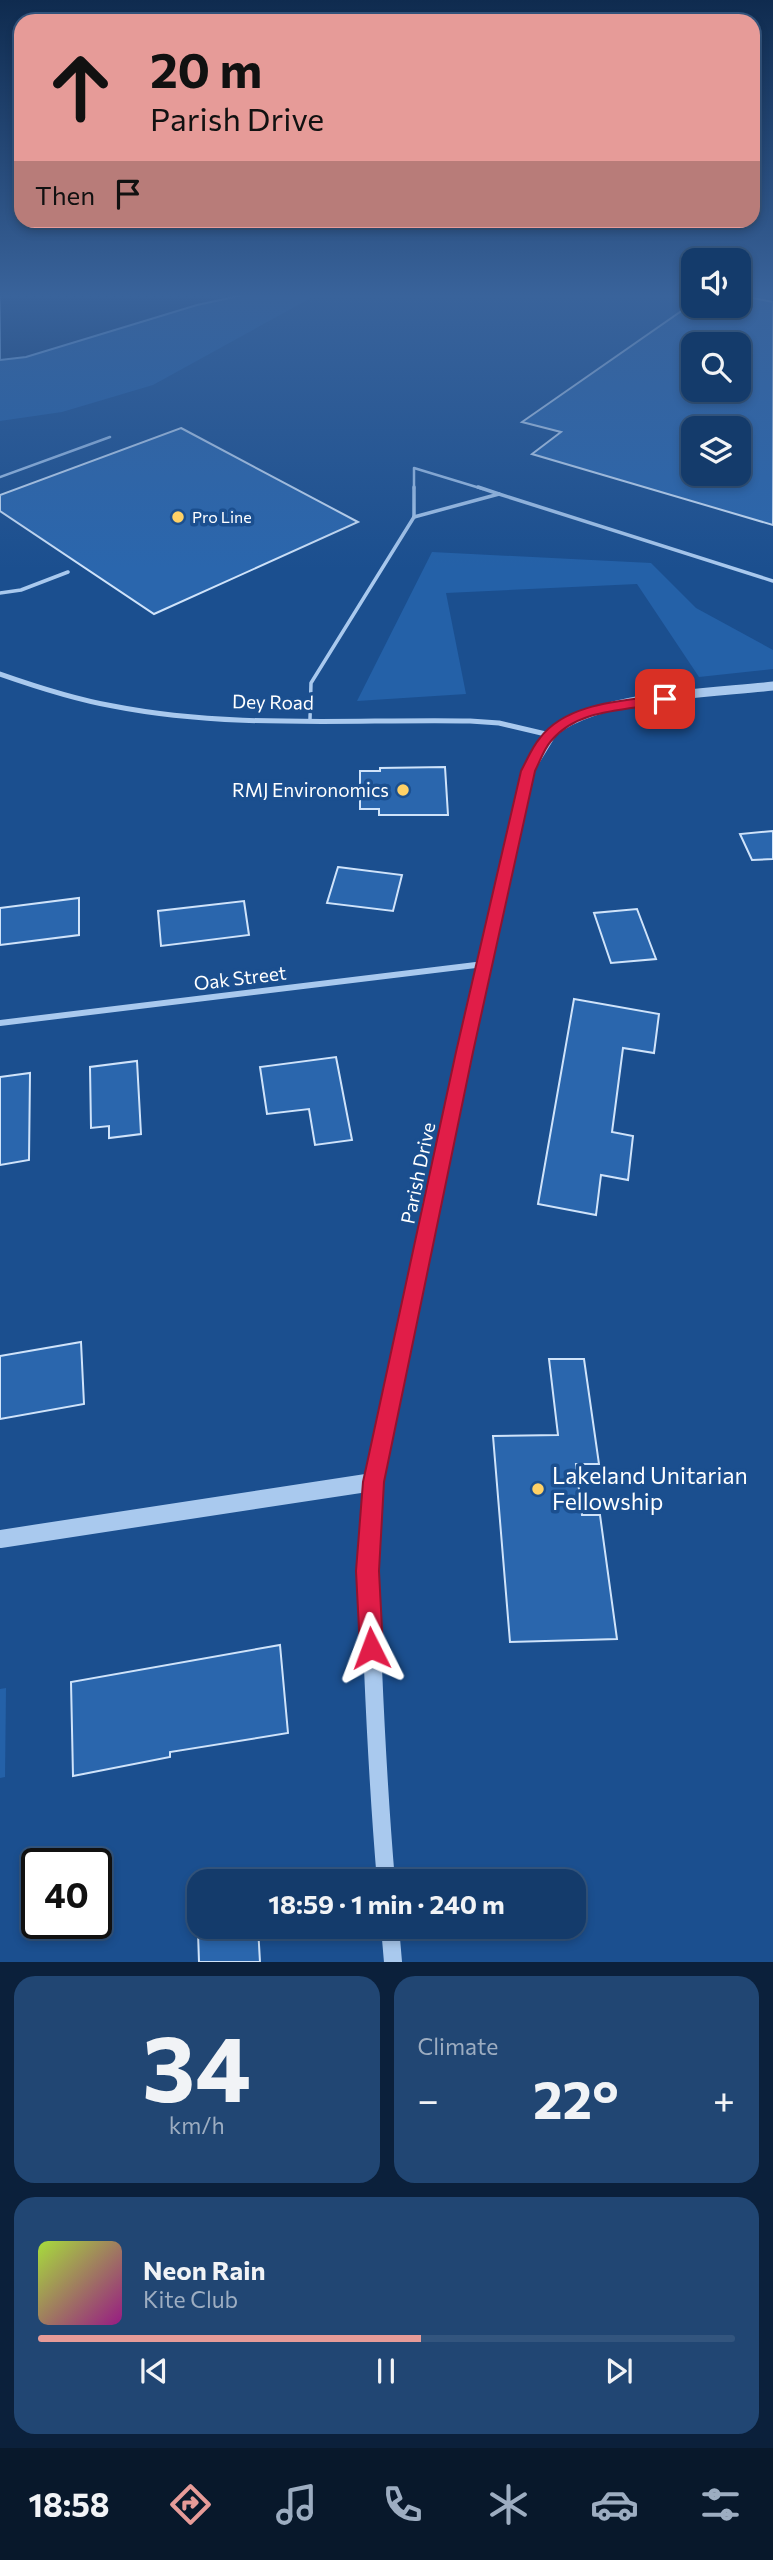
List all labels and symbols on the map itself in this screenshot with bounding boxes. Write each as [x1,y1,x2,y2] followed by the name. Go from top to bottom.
[192,507,252,526] place label: Pro Line
[170,509,186,525] marker: Pro Line
[635,669,695,729] pin
[232,689,314,714] street label: Dey Road
[232,778,389,801] place label: RMJ Environomics
[395,782,411,798] marker: RMJ Environomics
[192,960,288,995] street label: Oak Street
[396,1120,440,1226] street label: Parish Drive
[552,1461,748,1515] place label: Lakeland Unitarian Fellowship
[530,1481,546,1497] marker: Lakeland Unitarian Fellowship
[334,1611,408,1685] position arrow
[21,1848,112,1939] speed limit sign: 40

